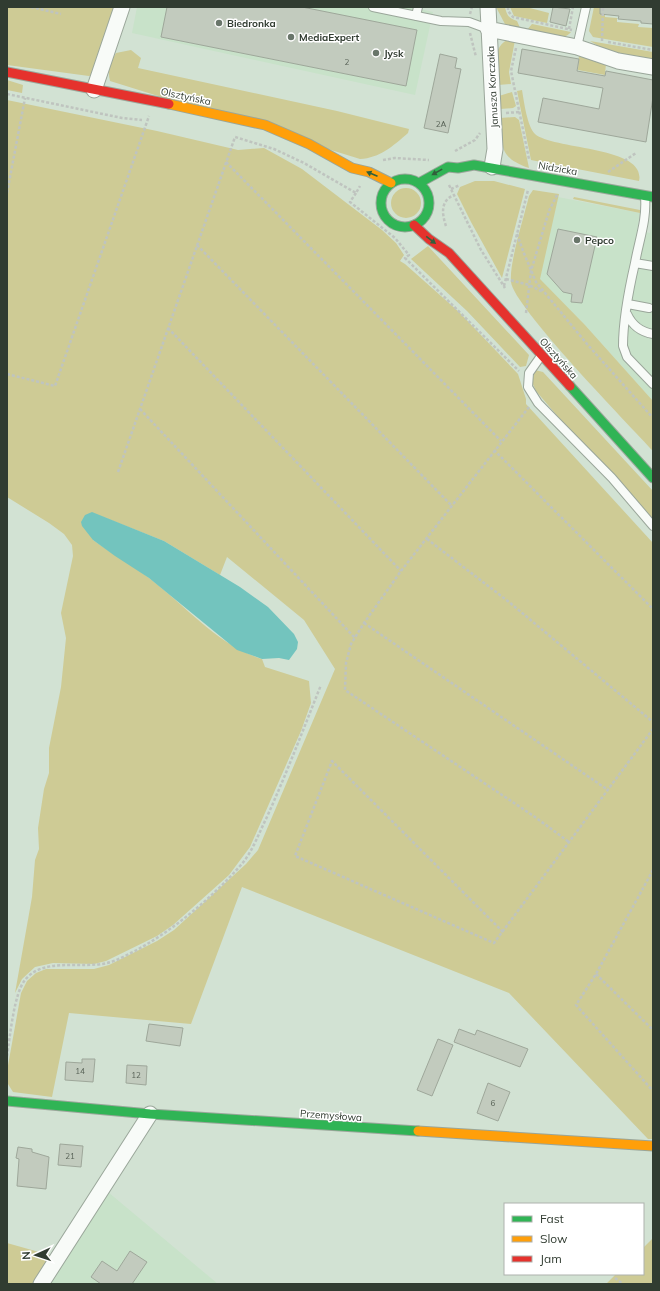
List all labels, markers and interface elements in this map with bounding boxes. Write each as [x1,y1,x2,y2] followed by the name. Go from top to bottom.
[227,17,276,30] place label: Biedronka
[214,18,224,28] marker: Biedronka
[299,31,360,44] place label: MediaExpert
[286,32,296,42] marker: MediaExpert
[484,46,501,128] street label: Janusza Korczaka
[384,47,404,60] place label: Jysk
[371,48,381,58] marker: Jysk
[345,57,350,67] house number: 2
[160,85,212,108] street label: Olsztyńska
[436,119,446,129] house number: 2A
[537,159,578,178] street label: Nidzicka
[432,168,443,175] one-way arrow
[366,170,378,177] one-way arrow
[585,234,614,247] place label: Pepco
[425,235,436,244] one-way arrow
[572,235,582,245] marker: Pepco
[537,335,581,382] street label: Olsztyńska
[75,1066,85,1076] house number: 14
[131,1070,141,1080] house number: 12
[491,1098,496,1108] house number: 6
[300,1107,362,1124] street label: Przemysłowa
[65,1151,75,1161] house number: 21
[504,1203,644,1275] legend
[540,1211,564,1226] text: Fast
[540,1231,568,1246] text: Slow
[16,1235,56,1275] north arrow
[19,1251,33,1260] text: N
[540,1251,562,1266] text: Jam

